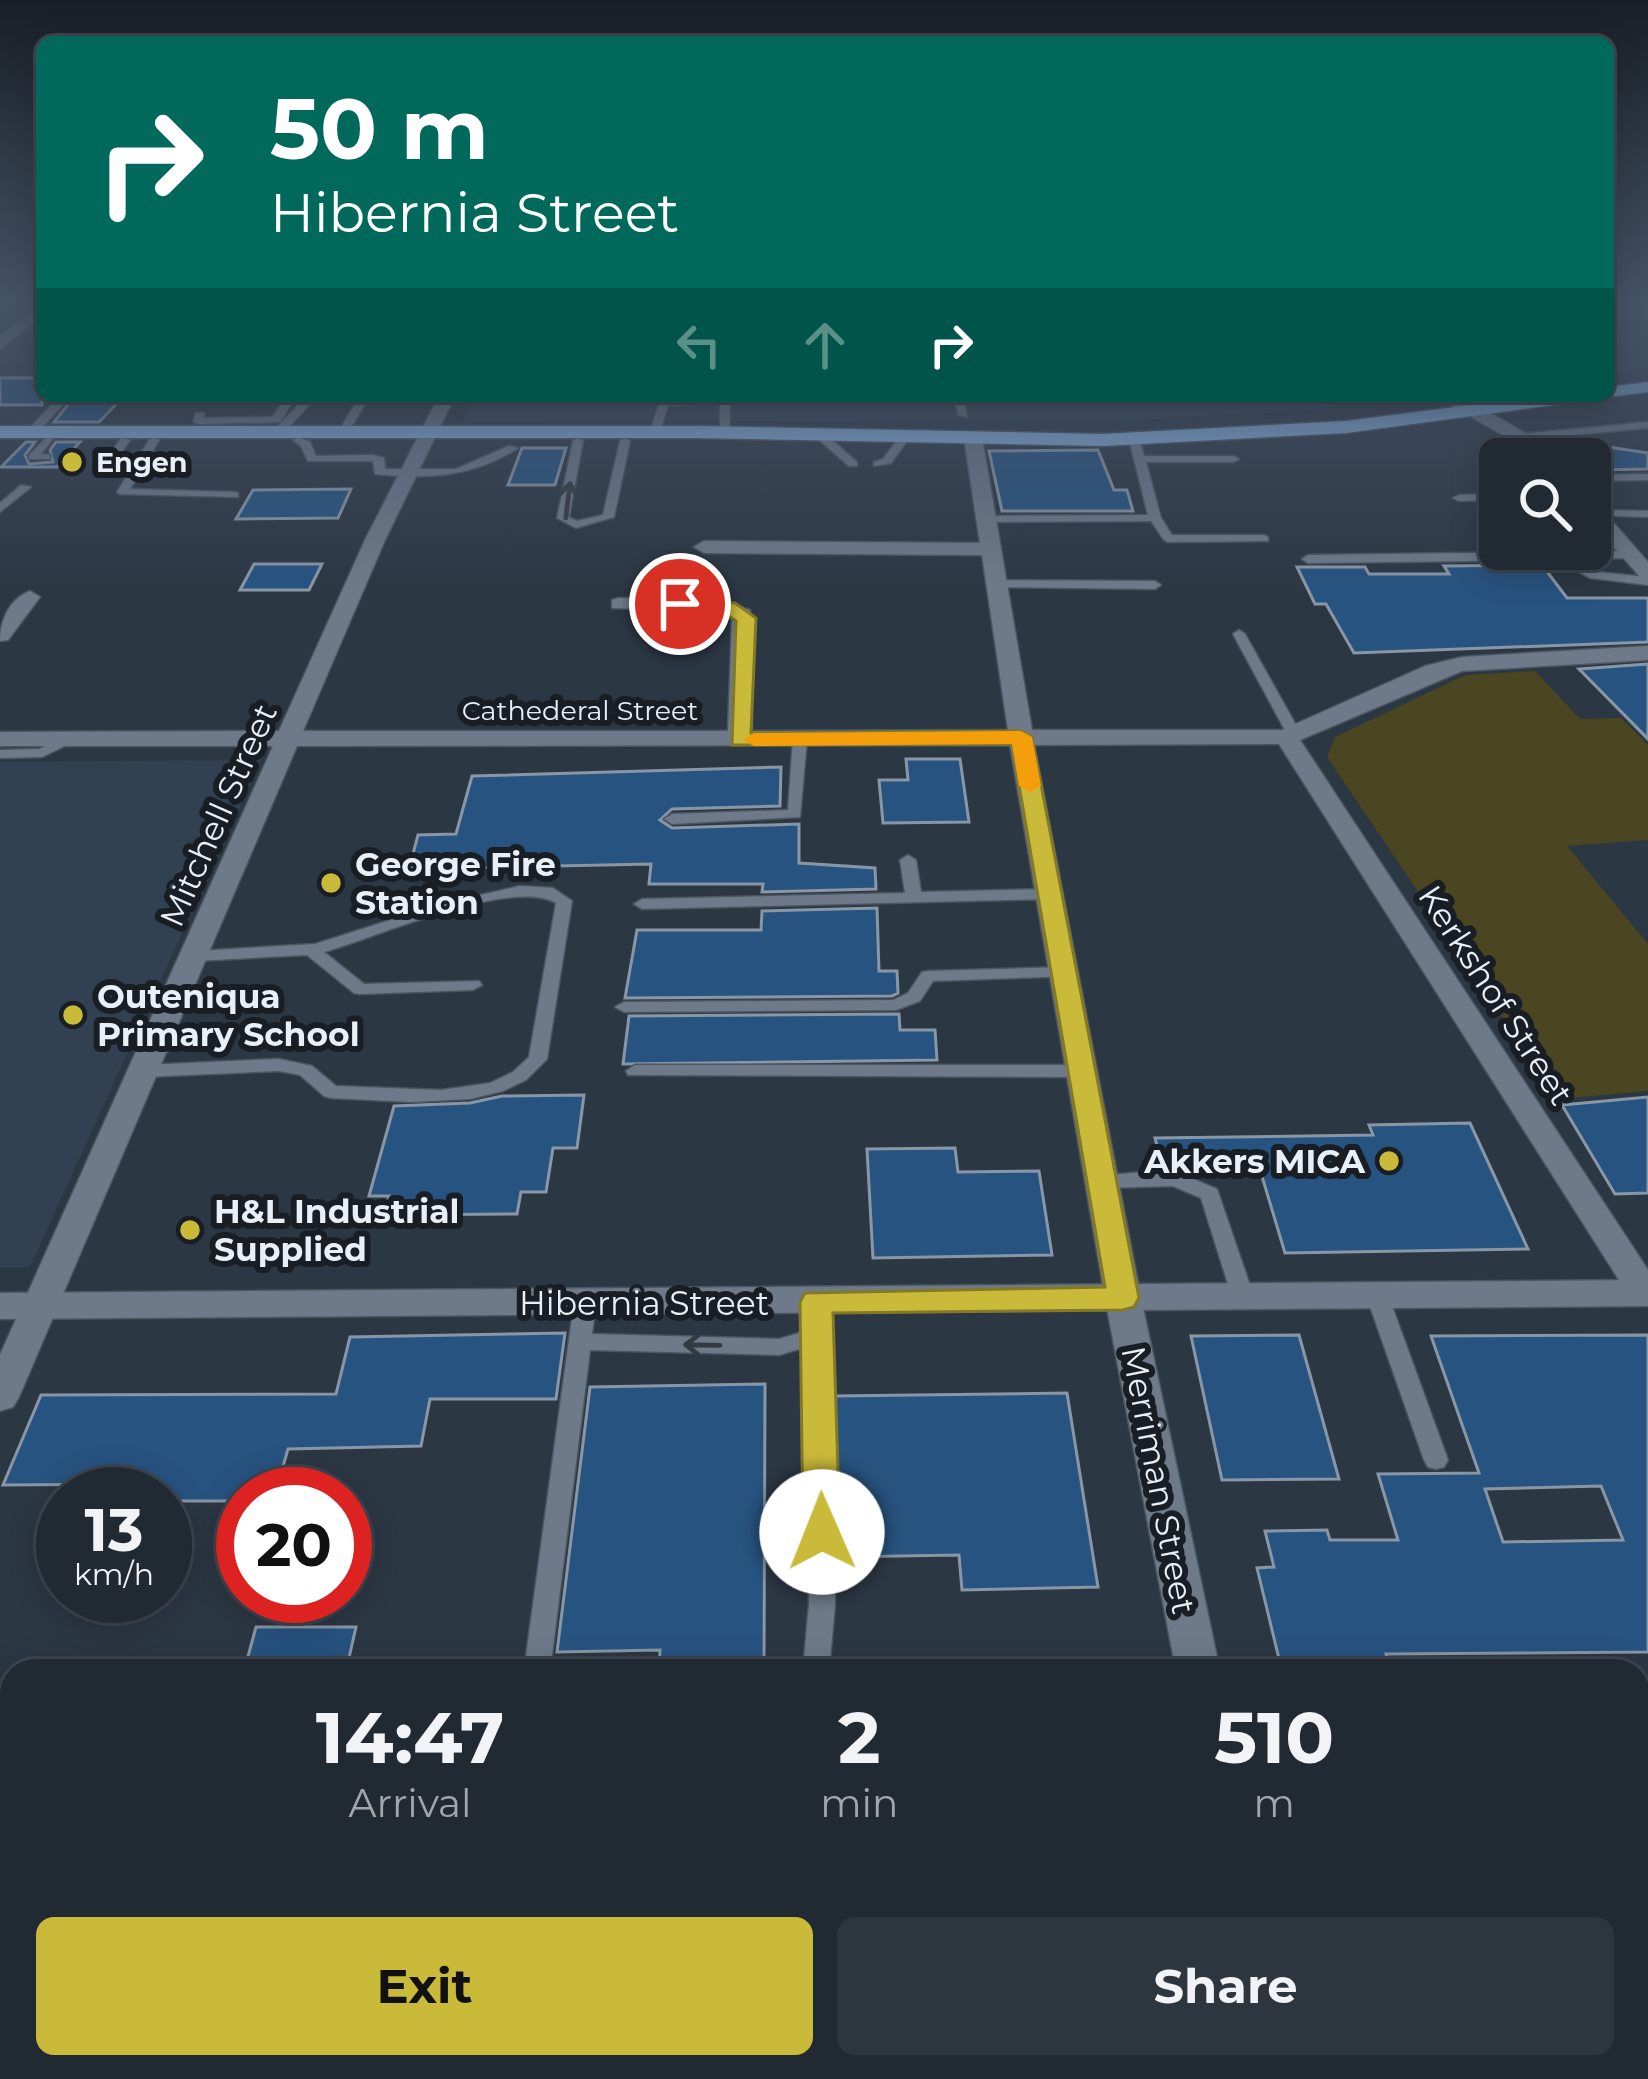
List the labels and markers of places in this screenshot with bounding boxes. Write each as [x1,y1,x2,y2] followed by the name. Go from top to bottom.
[96,446,187,479] place label: Engen
[59,449,85,475] marker: Engen
[629,553,731,655] pin
[355,844,556,922] place label: George Fire Station
[318,870,344,896] marker: George Fire Station
[97,976,360,1054] place label: Outeniqua Primary School
[60,1002,86,1028] marker: Outeniqua Primary School
[1143,1141,1366,1181] place label: Akkers MICA
[1376,1148,1402,1174] marker: Akkers MICA
[214,1191,459,1269] place label: H&L Industrial Supplied
[177,1217,203,1243] marker: H&L Industrial Supplied

